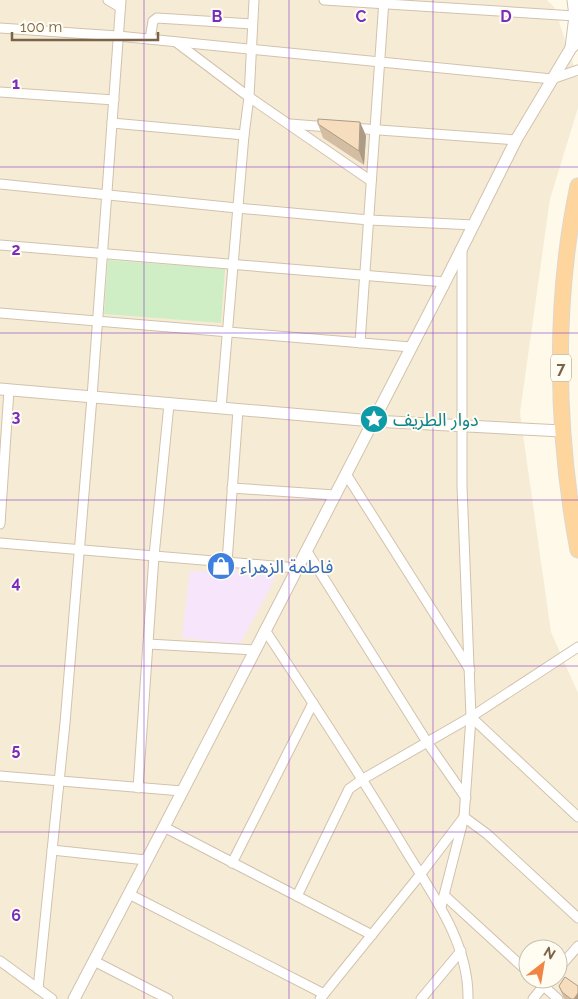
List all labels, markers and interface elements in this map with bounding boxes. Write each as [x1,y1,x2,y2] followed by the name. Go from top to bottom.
[212,7,223,26] text: B
[356,7,367,26] text: C
[500,7,512,26] text: D
[12,10,159,42] scale bar
[20,18,62,36] text: 100 m
[12,74,20,93] text: 1
[11,240,21,259] text: 2
[551,354,571,382] road number: 7
[359,404,389,434] place icon: دوار الطريف
[12,407,21,426] text: 3
[393,409,479,431] place label: دوار الطريف
[206,551,236,581] shop icon: فاطمة الزهراء
[240,556,333,578] place label: فاطمة الزهراء
[11,573,21,592] text: 4
[12,740,21,759] text: 5
[11,906,21,925] text: 6
[518,939,568,989] north arrow
[541,943,558,962] text: N

